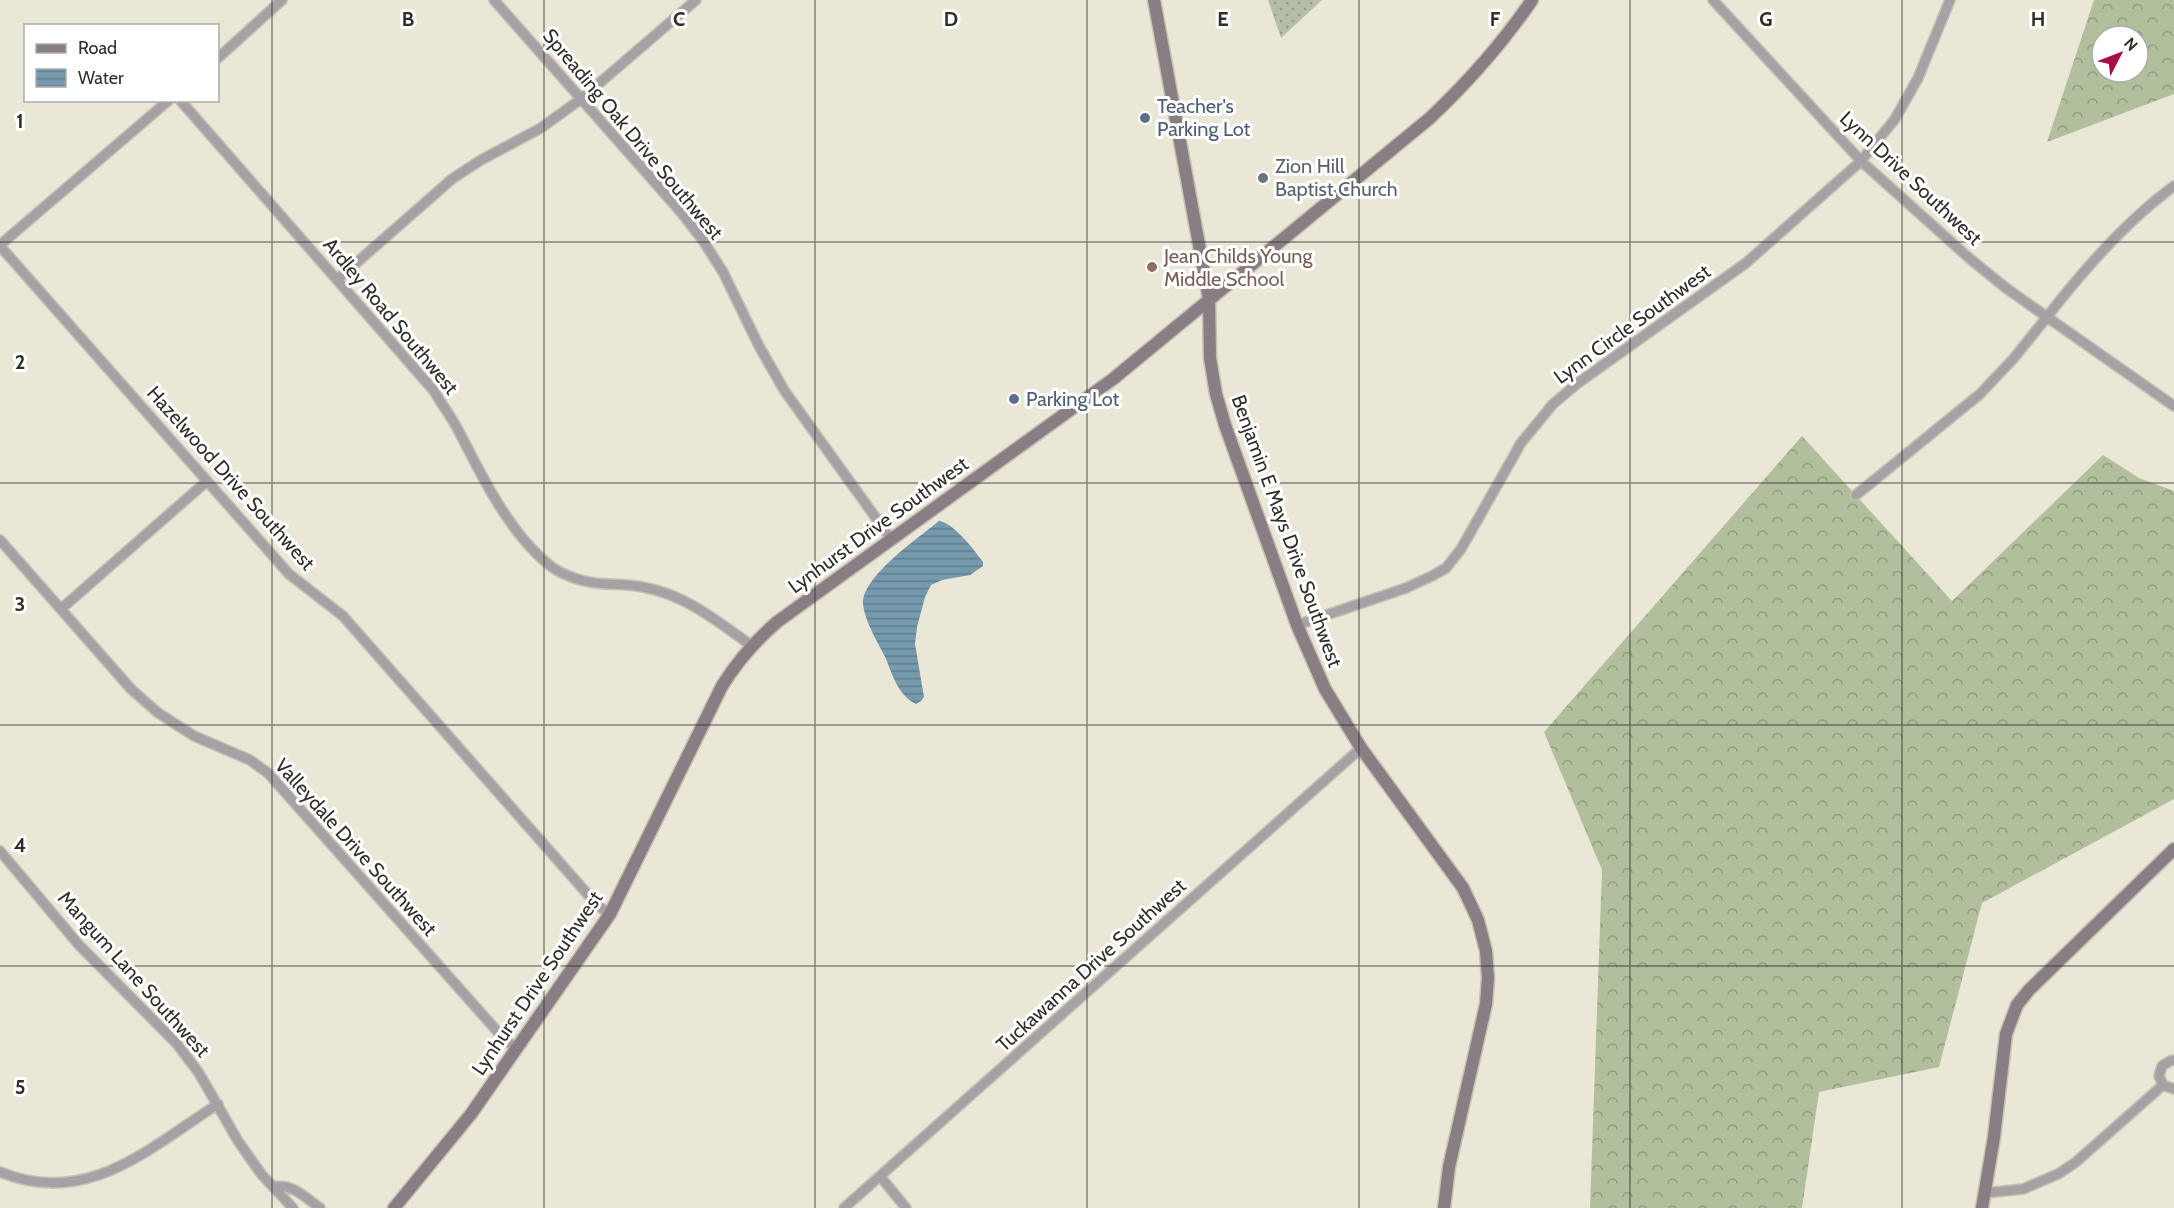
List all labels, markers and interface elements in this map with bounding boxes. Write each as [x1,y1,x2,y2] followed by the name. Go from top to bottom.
[402,7,414,31] text: B
[673,7,685,31] text: C
[944,7,958,31] text: D
[1217,7,1229,31] text: E
[1490,7,1501,31] text: F
[1759,7,1773,31] text: G
[2031,7,2045,31] text: H
[24,24,219,102] legend
[538,24,728,244] street label: Spreading Oak Drive Southwest
[2090,24,2150,84] north arrow
[2120,34,2142,55] text: N
[78,37,117,59] text: Road
[78,67,124,89] text: Water
[1157,94,1251,141] place label: Teacher's Parking Lot
[1835,106,1987,250] street label: Lynn Drive Southwest
[16,109,24,133] text: 1
[1138,111,1152,125] marker: Teacher's Parking Lot
[1275,154,1398,201] place label: Zion Hill Baptist Church
[1256,171,1270,185] marker: Zion Hill Baptist Church
[319,233,464,399] street label: Ardley Road Southwest
[1163,244,1314,291] place label: Jean Childs Young Middle School
[1549,259,1715,389] street label: Lynn Circle Southwest
[1145,260,1159,274] marker: Jean Childs Young Middle School
[15,350,25,374] text: 2
[142,381,320,575] street label: Hazelwood Drive Southwest
[1026,387,1120,411] place label: Parking Lot
[1007,392,1021,406] marker: Parking Lot
[1226,392,1348,671] street label: Benjamin E Mays Drive Southwest
[783,451,973,598] street label: Lynhurst Drive Southwest
[15,592,25,616] text: 3
[270,753,442,941] street label: Valleydale Drive Southwest
[14,833,26,857] text: 4
[991,873,1191,1056] street label: Tuckawanna Drive Southwest
[53,886,215,1062] street label: Mangum Lane Southwest
[467,886,608,1079] street label: Lynhurst Drive Southwest
[15,1075,25,1099] text: 5

